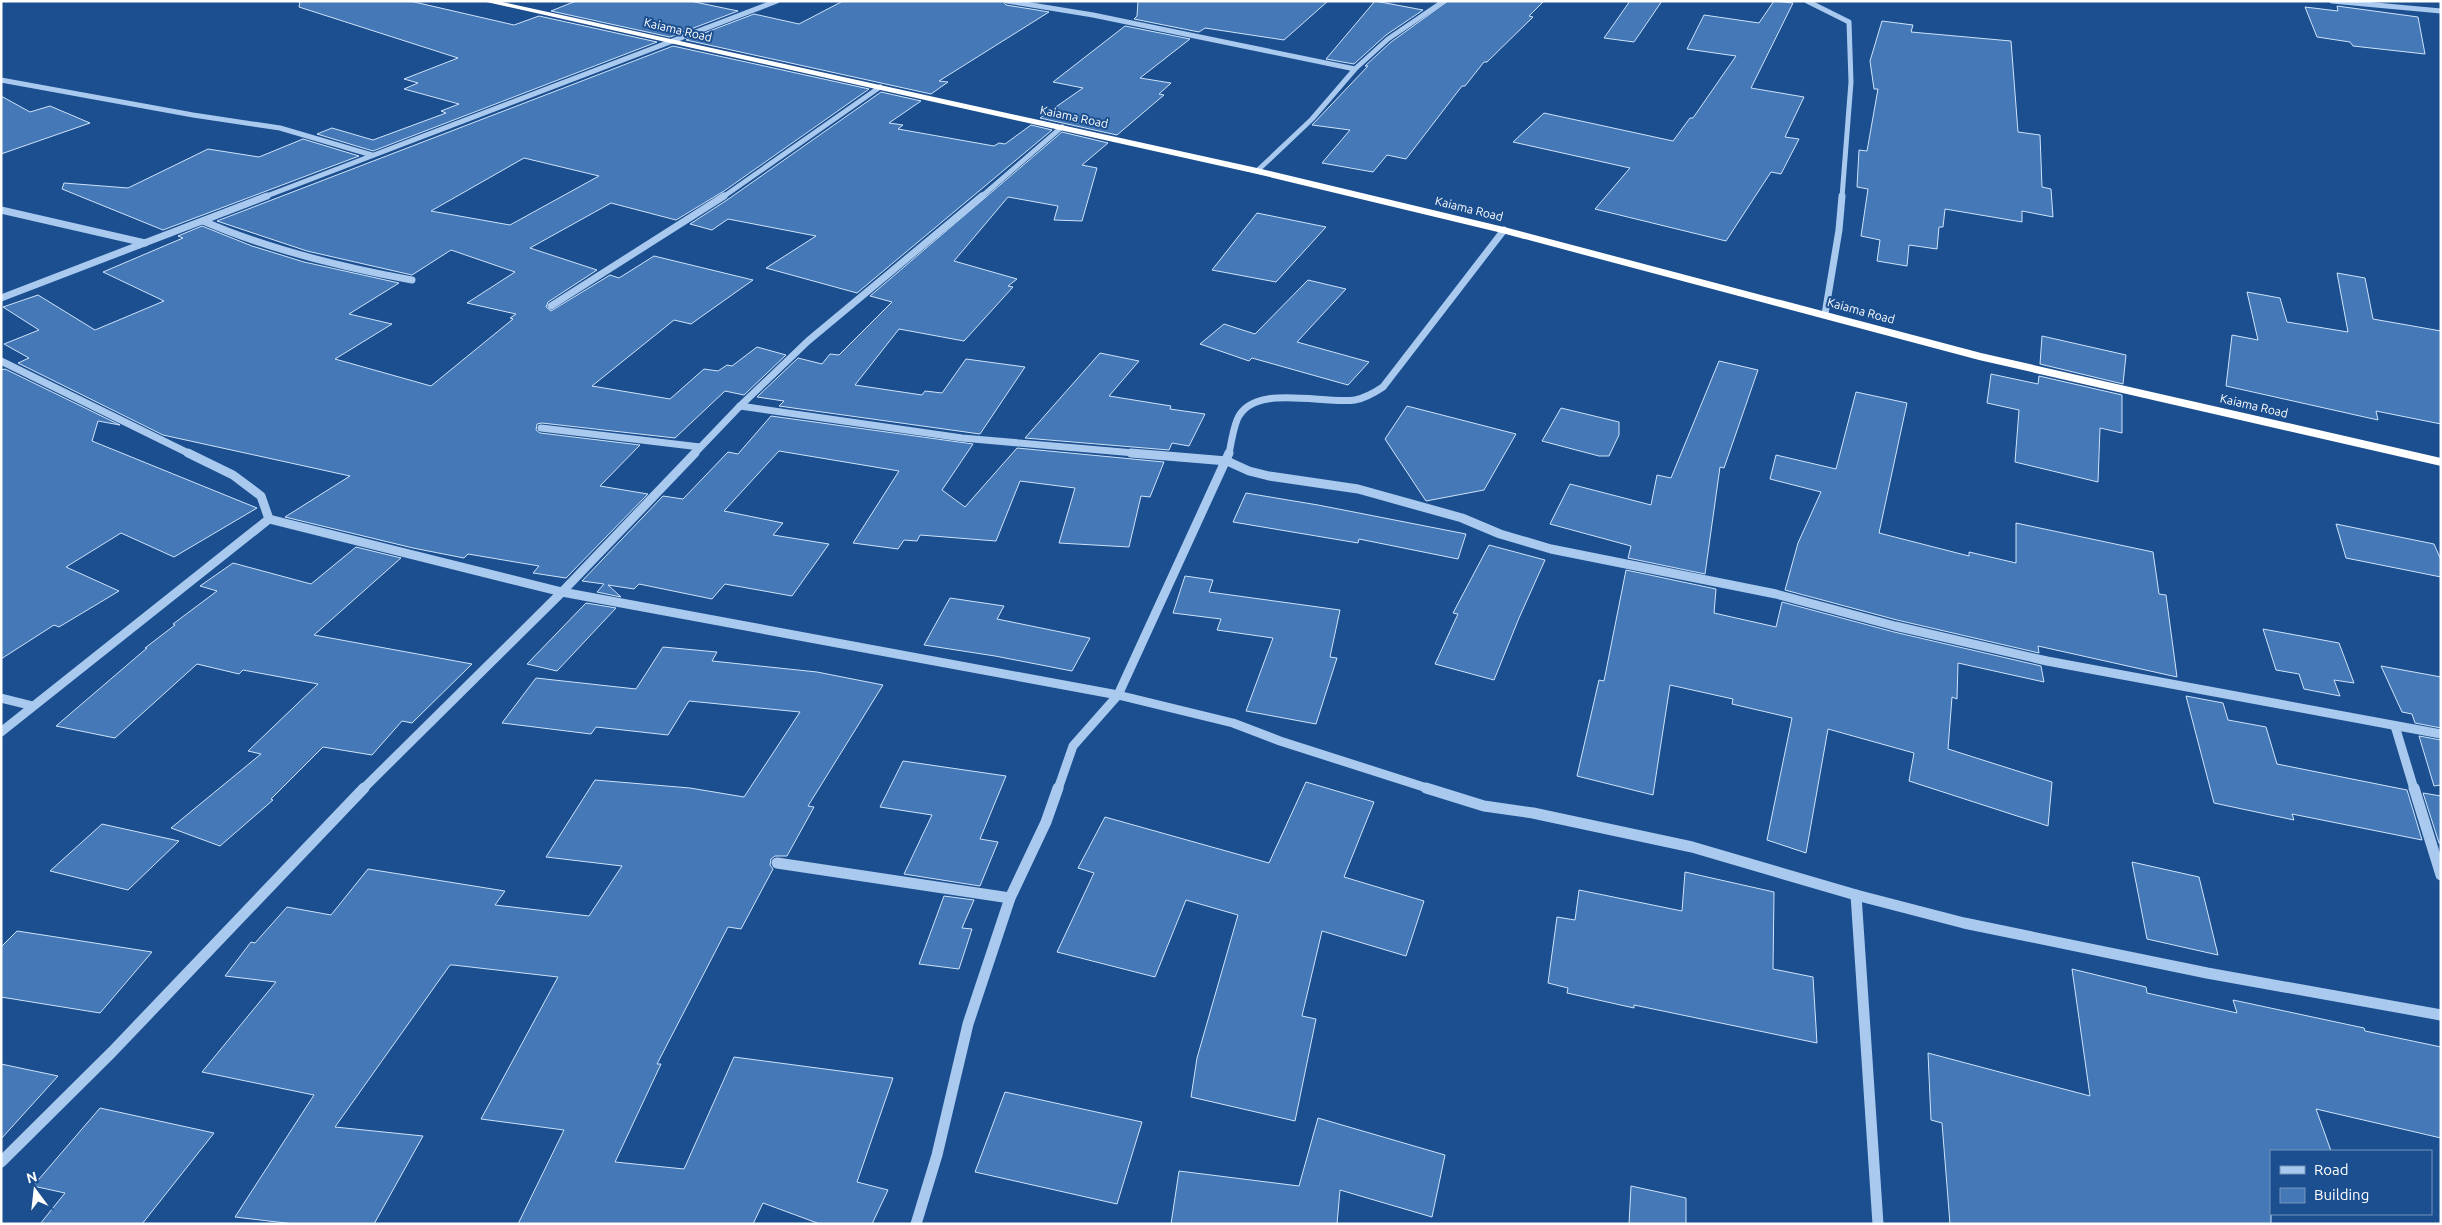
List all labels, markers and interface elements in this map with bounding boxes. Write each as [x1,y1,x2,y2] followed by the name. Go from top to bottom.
[643,15,713,44] street label: Kaiama Road
[1039,103,1109,130] street label: Kaiama Road
[1434,194,1504,223] street label: Kaiama Road
[1826,295,1896,326] street label: Kaiama Road
[2219,391,2289,420] street label: Kaiama Road
[2270,1150,2432,1215] legend
[2314,1161,2349,1178] text: Road
[10,1165,60,1215] north arrow
[25,1168,39,1187] text: N
[2314,1186,2369,1203] text: Building

